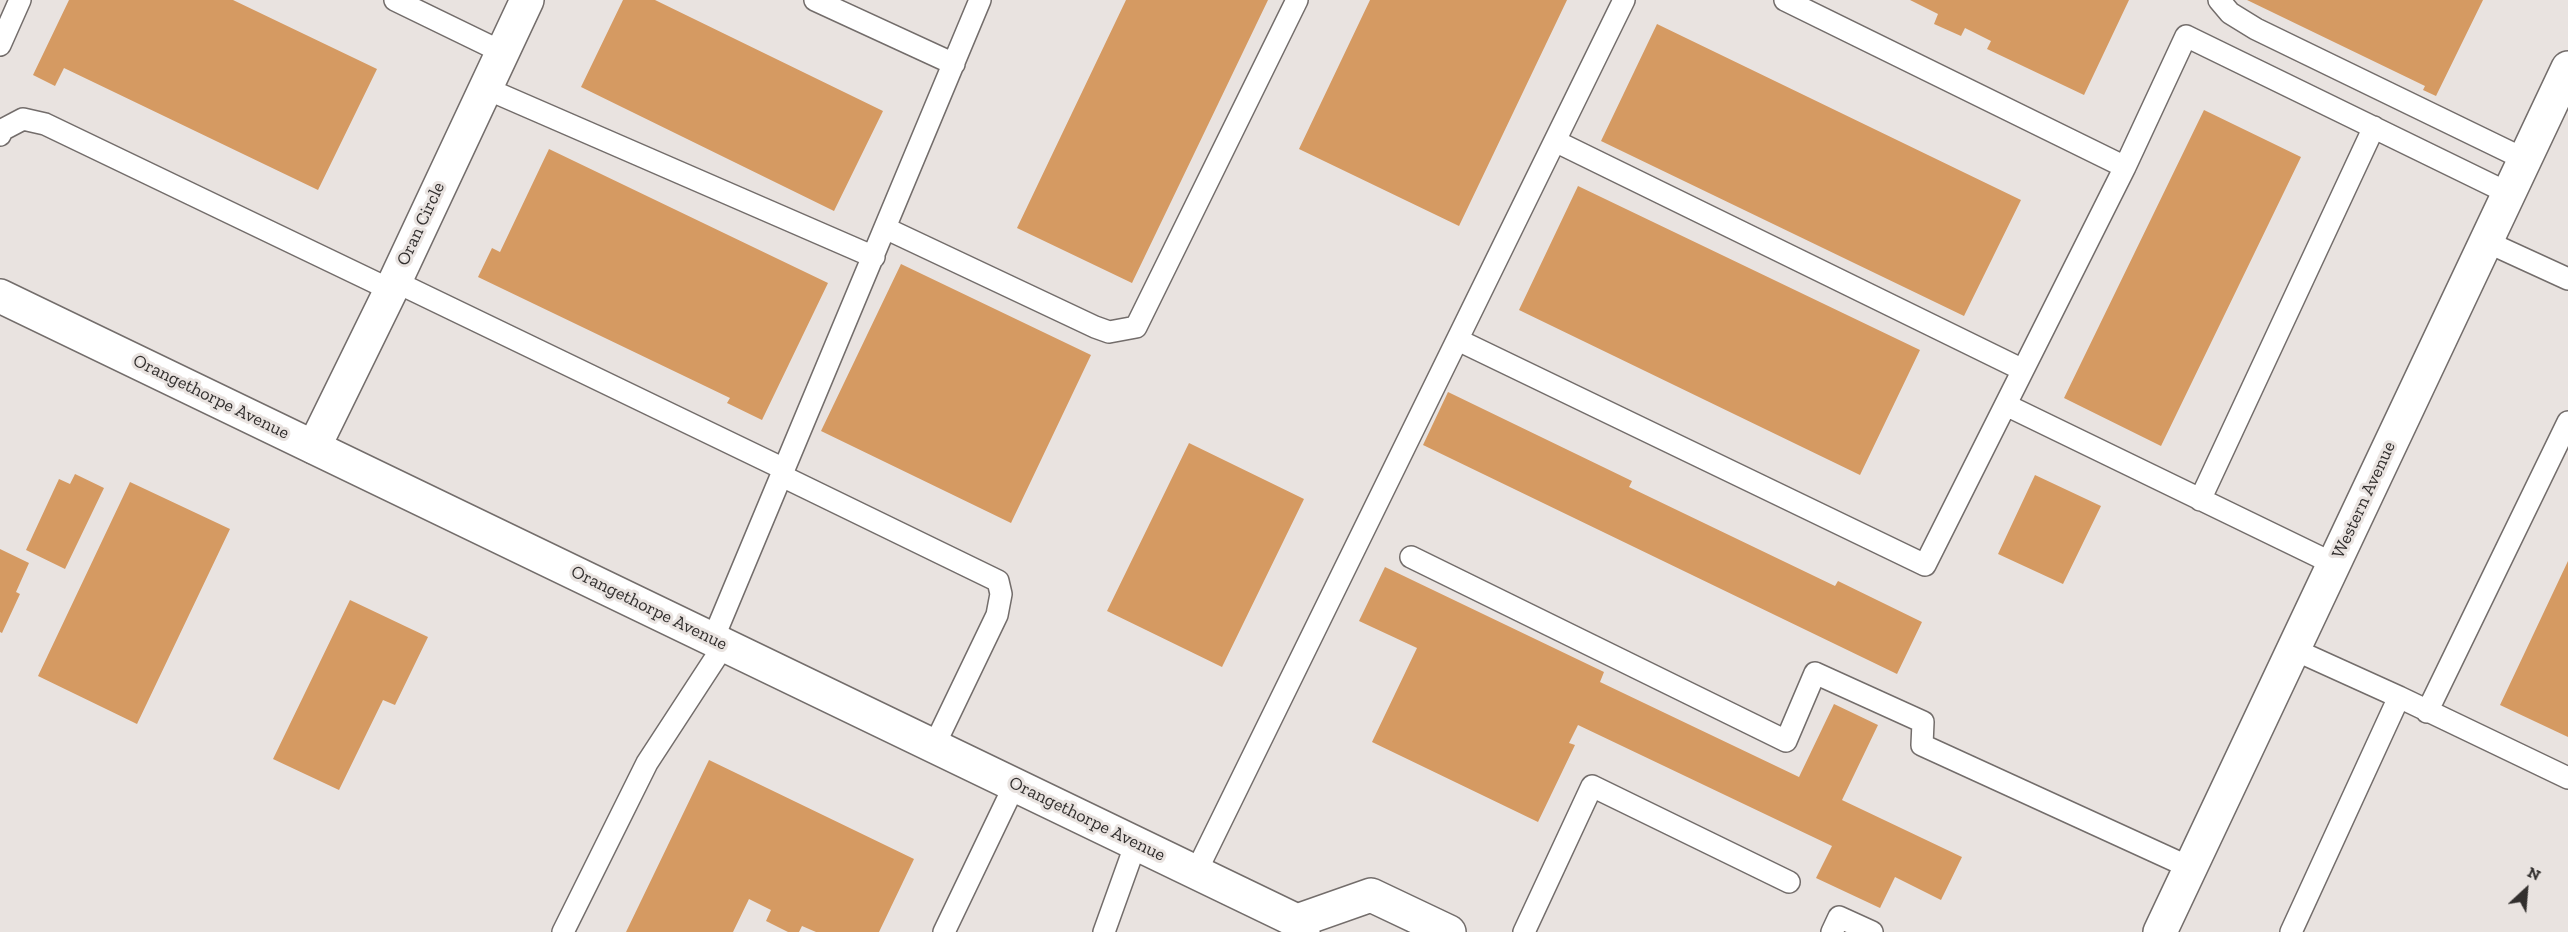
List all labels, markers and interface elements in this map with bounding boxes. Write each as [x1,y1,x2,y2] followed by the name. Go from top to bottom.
[392,179,450,269] street label: Oran Circle
[129,350,293,444] street label: Orangethorpe Avenue
[2327,438,2401,562] street label: Western Avenue
[567,561,731,655] street label: Orangethorpe Avenue
[1005,772,1169,866] street label: Orangethorpe Avenue
[2496,860,2556,920] north arrow
[2524,862,2544,885] text: N

